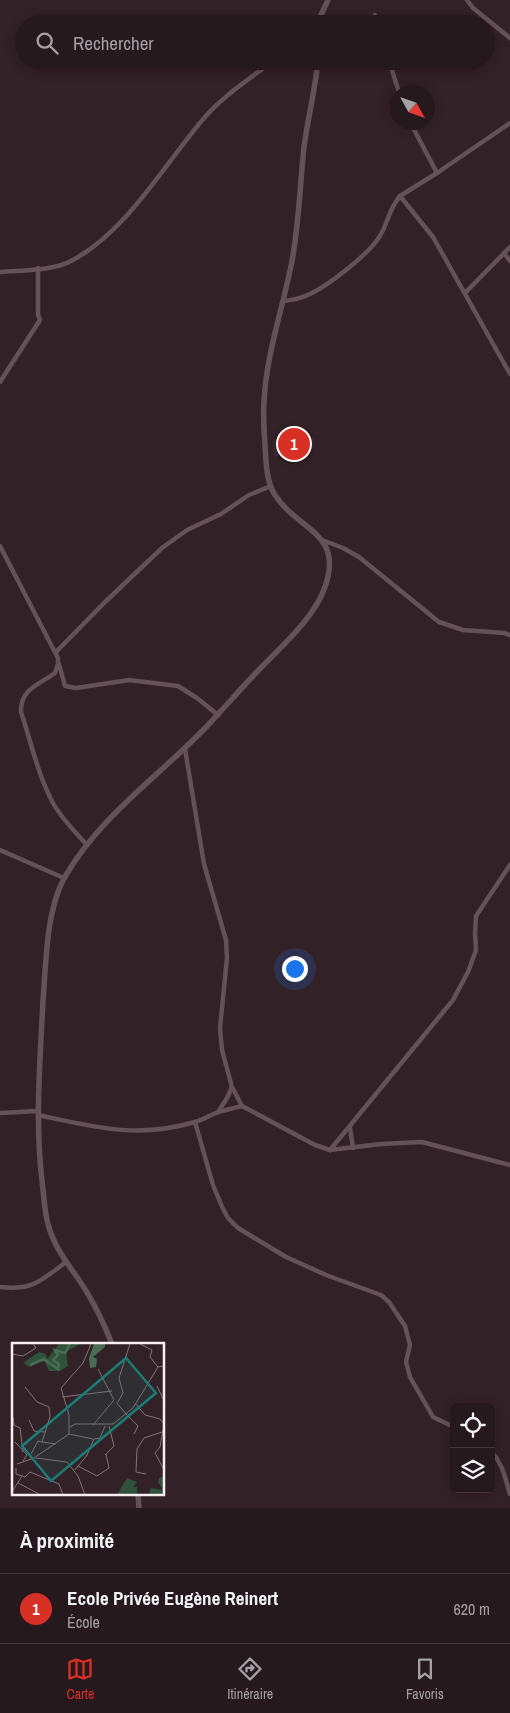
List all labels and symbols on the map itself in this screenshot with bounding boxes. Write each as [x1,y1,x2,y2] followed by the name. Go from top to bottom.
[390,85,435,130] north arrow
[278,425,310,463] pin: 1
[282,956,308,982] your location
[12,1343,165,1496] inset map

